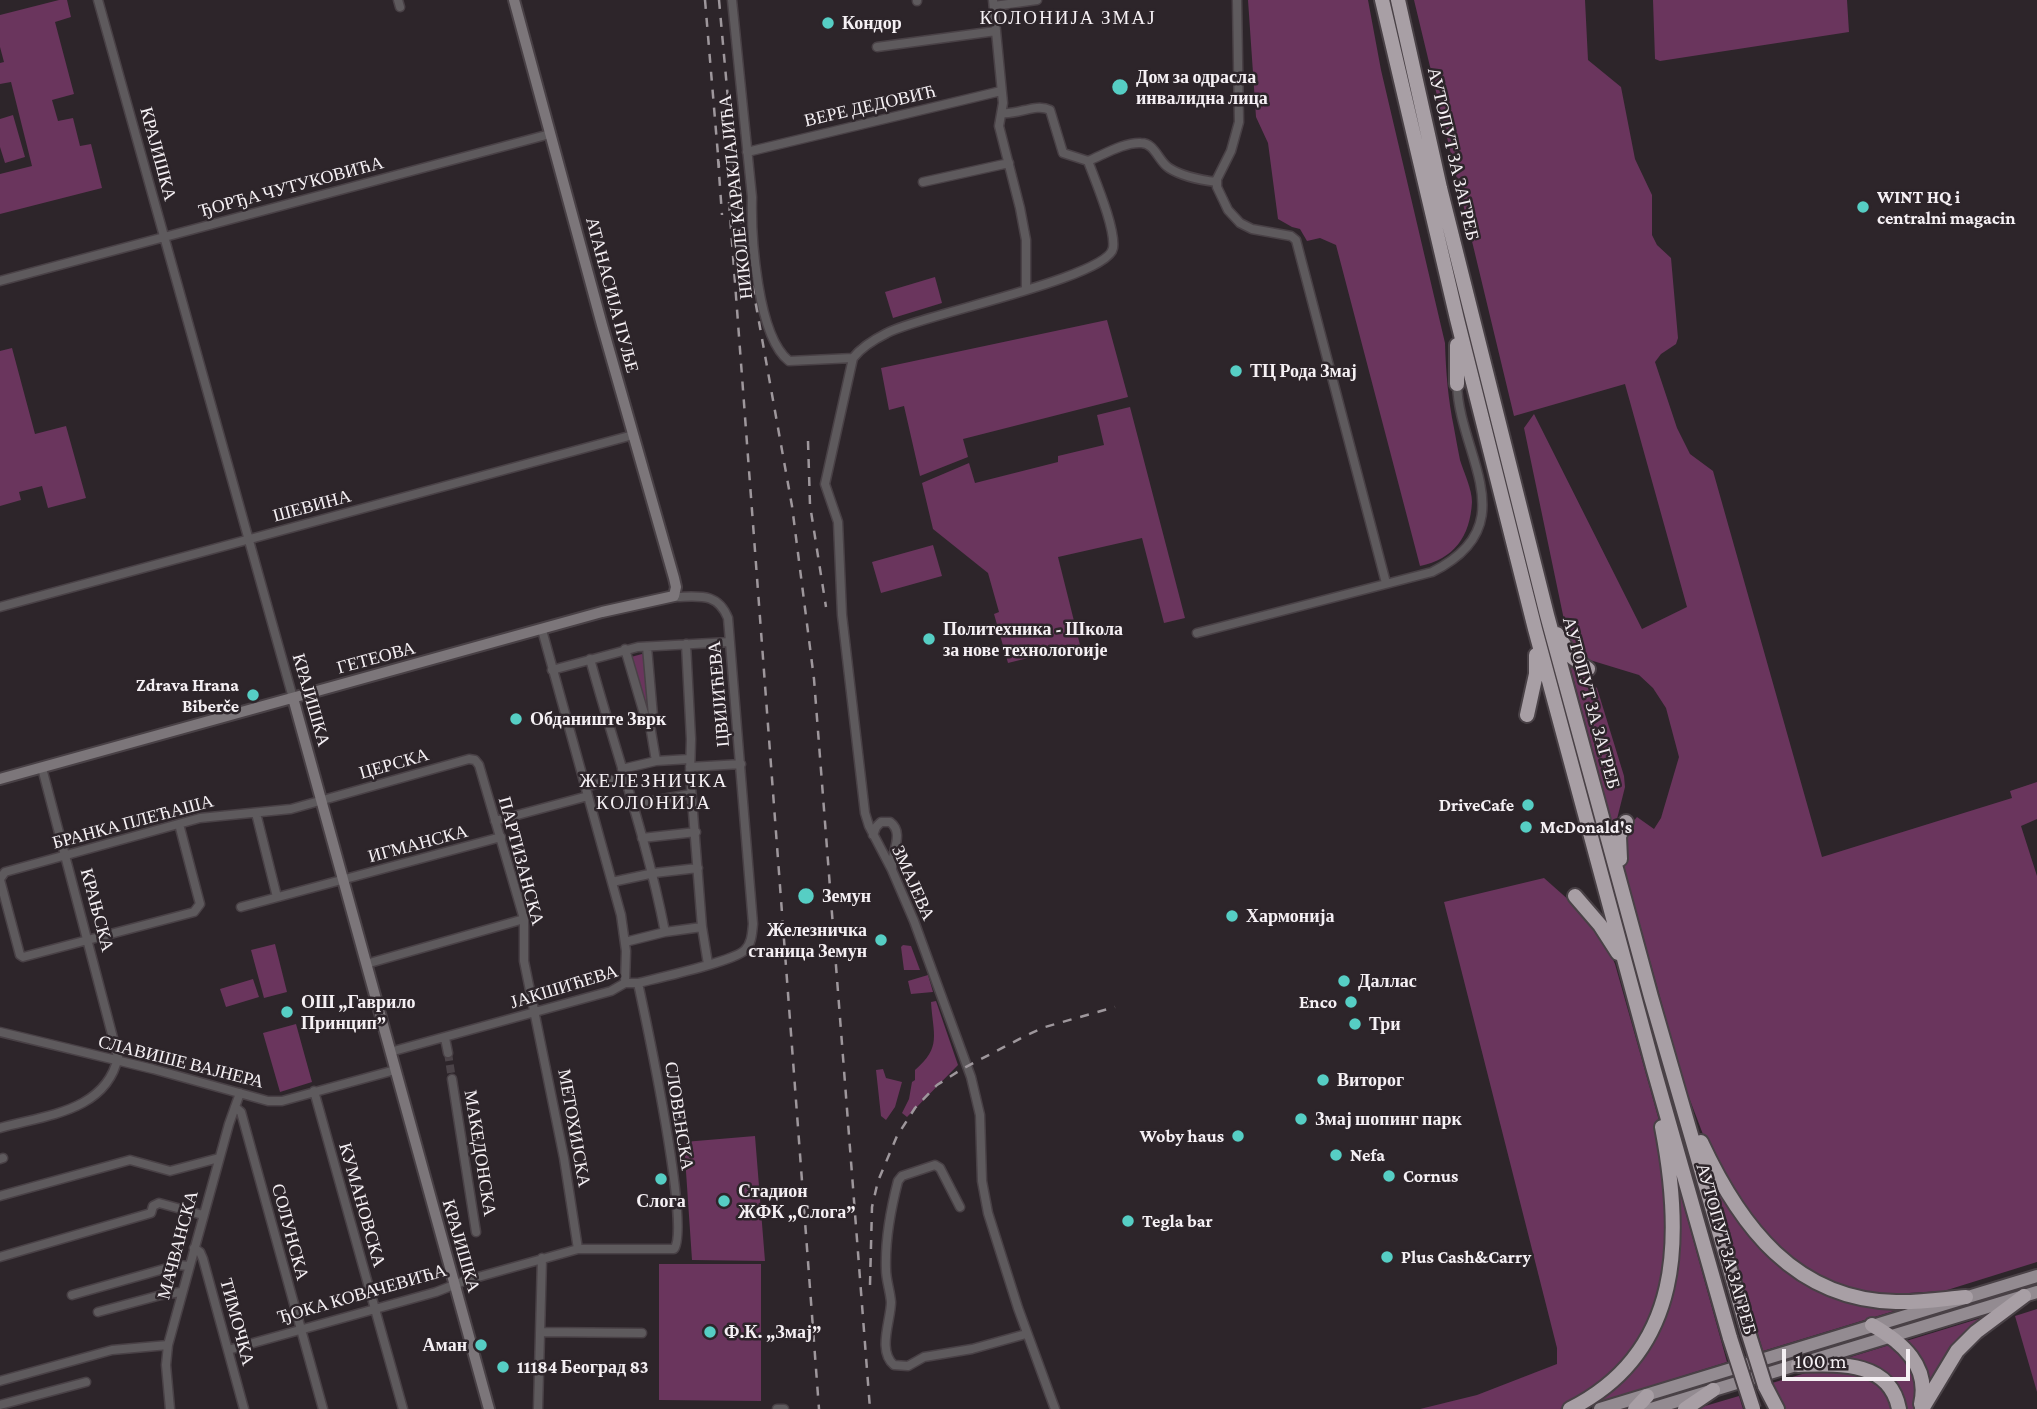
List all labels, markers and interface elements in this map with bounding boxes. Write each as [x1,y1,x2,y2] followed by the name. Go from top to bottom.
[981,7,1155,29] district label: КОЛОНИЈА ЗМАЈ
[842,12,902,34] place label: Кондор
[820,15,836,31] marker: Кондор
[1423,65,1483,243] street label: АУТОПУТ ЗА ЗАГРЕБ
[1136,66,1268,108] place label: Дом за одрасла инвалидна лица
[1110,77,1130,97] marker: Дом за одрасла инвалидна лица
[802,80,938,132] street label: ВЕРЕ ДЕДОВИЋ
[715,94,757,300] street label: НИКОЛЕ КАРАКЛАЈИЋА
[135,105,181,203] street label: КРАЈИШКА
[196,152,386,222] street label: ЂОРЂА ЧУТУКОВИЋА
[1877,186,2015,228] place label: WINT HQ i centralni magacin
[1855,199,1871,215] marker: WINT HQ i centralni magacin
[581,215,643,375] street label: АТАНАСИЈА ПУЉЕ
[1250,360,1357,382] place label: ТЦ Рода Змај
[1228,363,1244,379] marker: ТЦ Рода Змај
[270,485,354,527] street label: ШЕВИНА
[1558,615,1624,791] street label: АУТОПУТ ЗА ЗАГРЕБ
[943,618,1123,660] place label: Политехника - Школа за нове технологоије
[921,631,937,647] marker: Политехника - Школа за нове технологоије
[334,637,418,679] street label: ГЕТЕОВА
[704,640,734,748] street label: ЦВИЈИЋЕВА
[287,651,335,749] street label: КРАЈИШКА
[136,674,239,716] place label: Zdrava Hrana Biberče
[245,687,261,703] marker: Zdrava Hrana Biberče
[530,708,666,730] place label: Обданиште Зврк
[508,711,524,727] marker: Обданиште Зврк
[357,744,431,784] street label: ЦЕРСКА
[581,770,727,814] district label: ЖЕЛЕЗНИЧКА КОЛОНИЈА
[50,790,216,854] street label: БРАНКА ПЛЕЋАША
[493,794,549,928] street label: ПАРТИЗАНСКА
[1439,794,1514,816] place label: DriveCafe
[1520,797,1536,813] marker: DriveCafe
[1540,816,1632,838] place label: McDonald's
[1518,819,1534,835] marker: McDonald's
[366,820,470,868] street label: ИГМАНСКА
[887,842,939,924] street label: ЗМАЈЕВА
[76,866,118,954] street label: КРАЊСКА
[822,885,871,907] place label: Земун
[796,886,816,906] marker: Земун
[1246,905,1334,927] place label: Хармонија
[1224,908,1240,924] marker: Хармонија
[748,919,867,962] place label: Железничка станица Земун
[873,932,889,948] marker: Железничка станица Земун
[508,960,620,1014] street label: ЈАКШИЋЕВА
[1358,970,1417,992] place label: Даллас
[1336,973,1352,989] marker: Даллас
[301,991,416,1034] place label: ОШ „Гаврило Принцип”
[1299,991,1337,1013] place label: Enco
[1343,994,1359,1010] marker: Enco
[279,1004,295,1020] marker: ОШ „Гаврило Принцип”
[1369,1013,1401,1035] place label: Три
[1347,1016,1363,1032] marker: Три
[96,1031,266,1093] street label: СЛАВИШЕ ВАЈНЕРА
[660,1060,698,1172] street label: СЛОВЕНСКА
[553,1067,595,1189] street label: МЕТОХИЈСКА
[1337,1069,1404,1091] place label: Виторог
[1315,1072,1331,1088] marker: Виторог
[459,1088,501,1218] street label: МАКЕДОНСКА
[1315,1108,1462,1130] place label: Змај шопинг парк
[1293,1111,1309,1127] marker: Змај шопинг парк
[1140,1125,1224,1147] place label: Woby haus
[1230,1128,1246,1144] marker: Woby haus
[334,1140,390,1270] street label: КУМАНОВСКА
[1350,1144,1385,1166] place label: Nefa
[1328,1147,1344,1163] marker: Nefa
[1691,1161,1761,1337] street label: АУТОПУТ ЗА ЗАГРЕБ
[1403,1165,1458,1187] place label: Cornus
[1381,1168,1397,1184] marker: Cornus
[653,1171,669,1187] marker: Слога
[738,1180,856,1222] place label: Стадион ЖФК „Слога”
[267,1181,313,1283] street label: СОЛУНСКА
[153,1188,203,1302] street label: МАЧВАНСКА
[636,1190,686,1212] place label: Слога
[716,1193,732,1209] marker: Стадион ЖФК „Слога”
[437,1197,485,1295] street label: КРАЈИШКА
[1142,1210,1213,1232] place label: Tegla bar
[1120,1213,1136,1229] marker: Tegla bar
[1401,1246,1531,1268] place label: Plus Cash&Carry
[1379,1249,1395,1265] marker: Plus Cash&Carry
[275,1260,449,1328] street label: ЂОКА КОВАЧЕВИЋА
[215,1276,259,1368] street label: ТИМОЧКА
[724,1321,821,1343] place label: Ф.К. „Змај”
[702,1324,718,1340] marker: Ф.К. „Змај”
[422,1334,467,1356] place label: Аман
[1785,1336,1913,1380] scale bar
[473,1337,489,1353] marker: Аман
[1795,1349,1847,1373] text: 100 m
[517,1356,649,1378] place label: 11184 Београд 83
[495,1359,511,1375] marker: 11184 Београд 83

